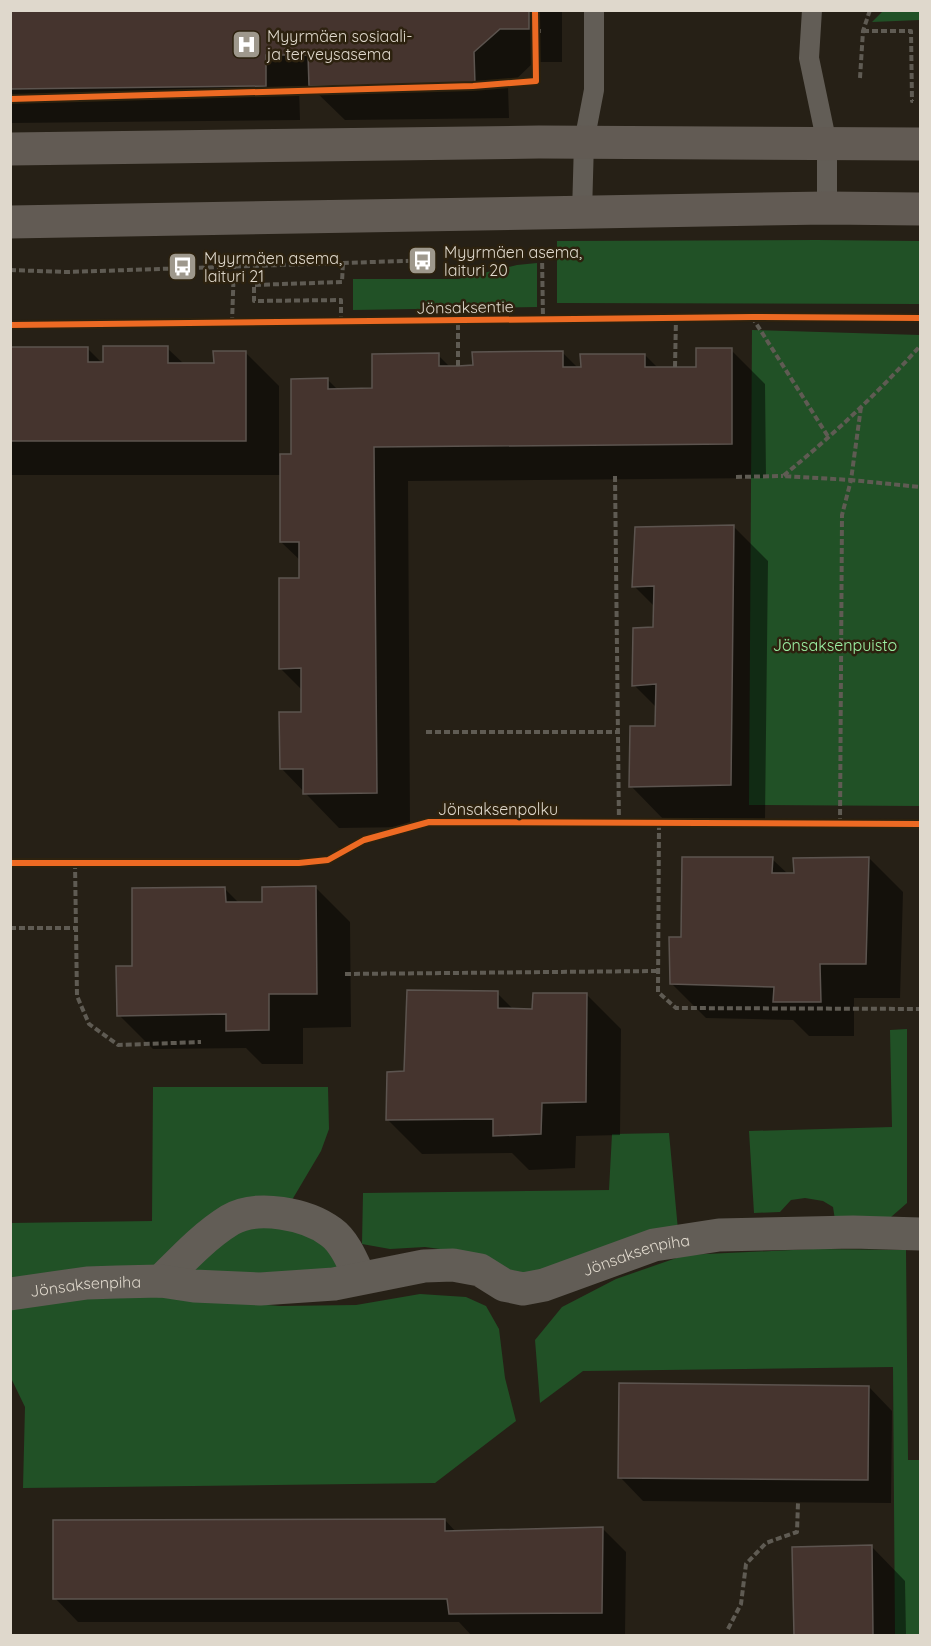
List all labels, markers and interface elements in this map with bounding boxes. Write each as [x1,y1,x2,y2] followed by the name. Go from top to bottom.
[266,26,413,64] place label: Myyrmäen sosiaali- ja terveysasema
[230,29,262,61] hospital icon: Myyrmäen sosiaali- ja terveysasema
[444,242,582,280] place label: Myyrmäen asema, laituri 20
[407,245,439,277] bus stop icon: Myyrmäen asema, laituri 20
[204,248,342,286] place label: Myyrmäen asema, laituri 21
[167,251,199,283] bus stop icon: Myyrmäen asema, laituri 21
[416,296,514,318] street label: Jönsaksentie
[773,635,897,655] park label: Jönsaksenpuisto
[438,799,558,819] street label: Jönsaksenpolku
[579,1230,691,1280] street label: Jönsaksenpiha
[29,1271,141,1301] street label: Jönsaksenpiha

